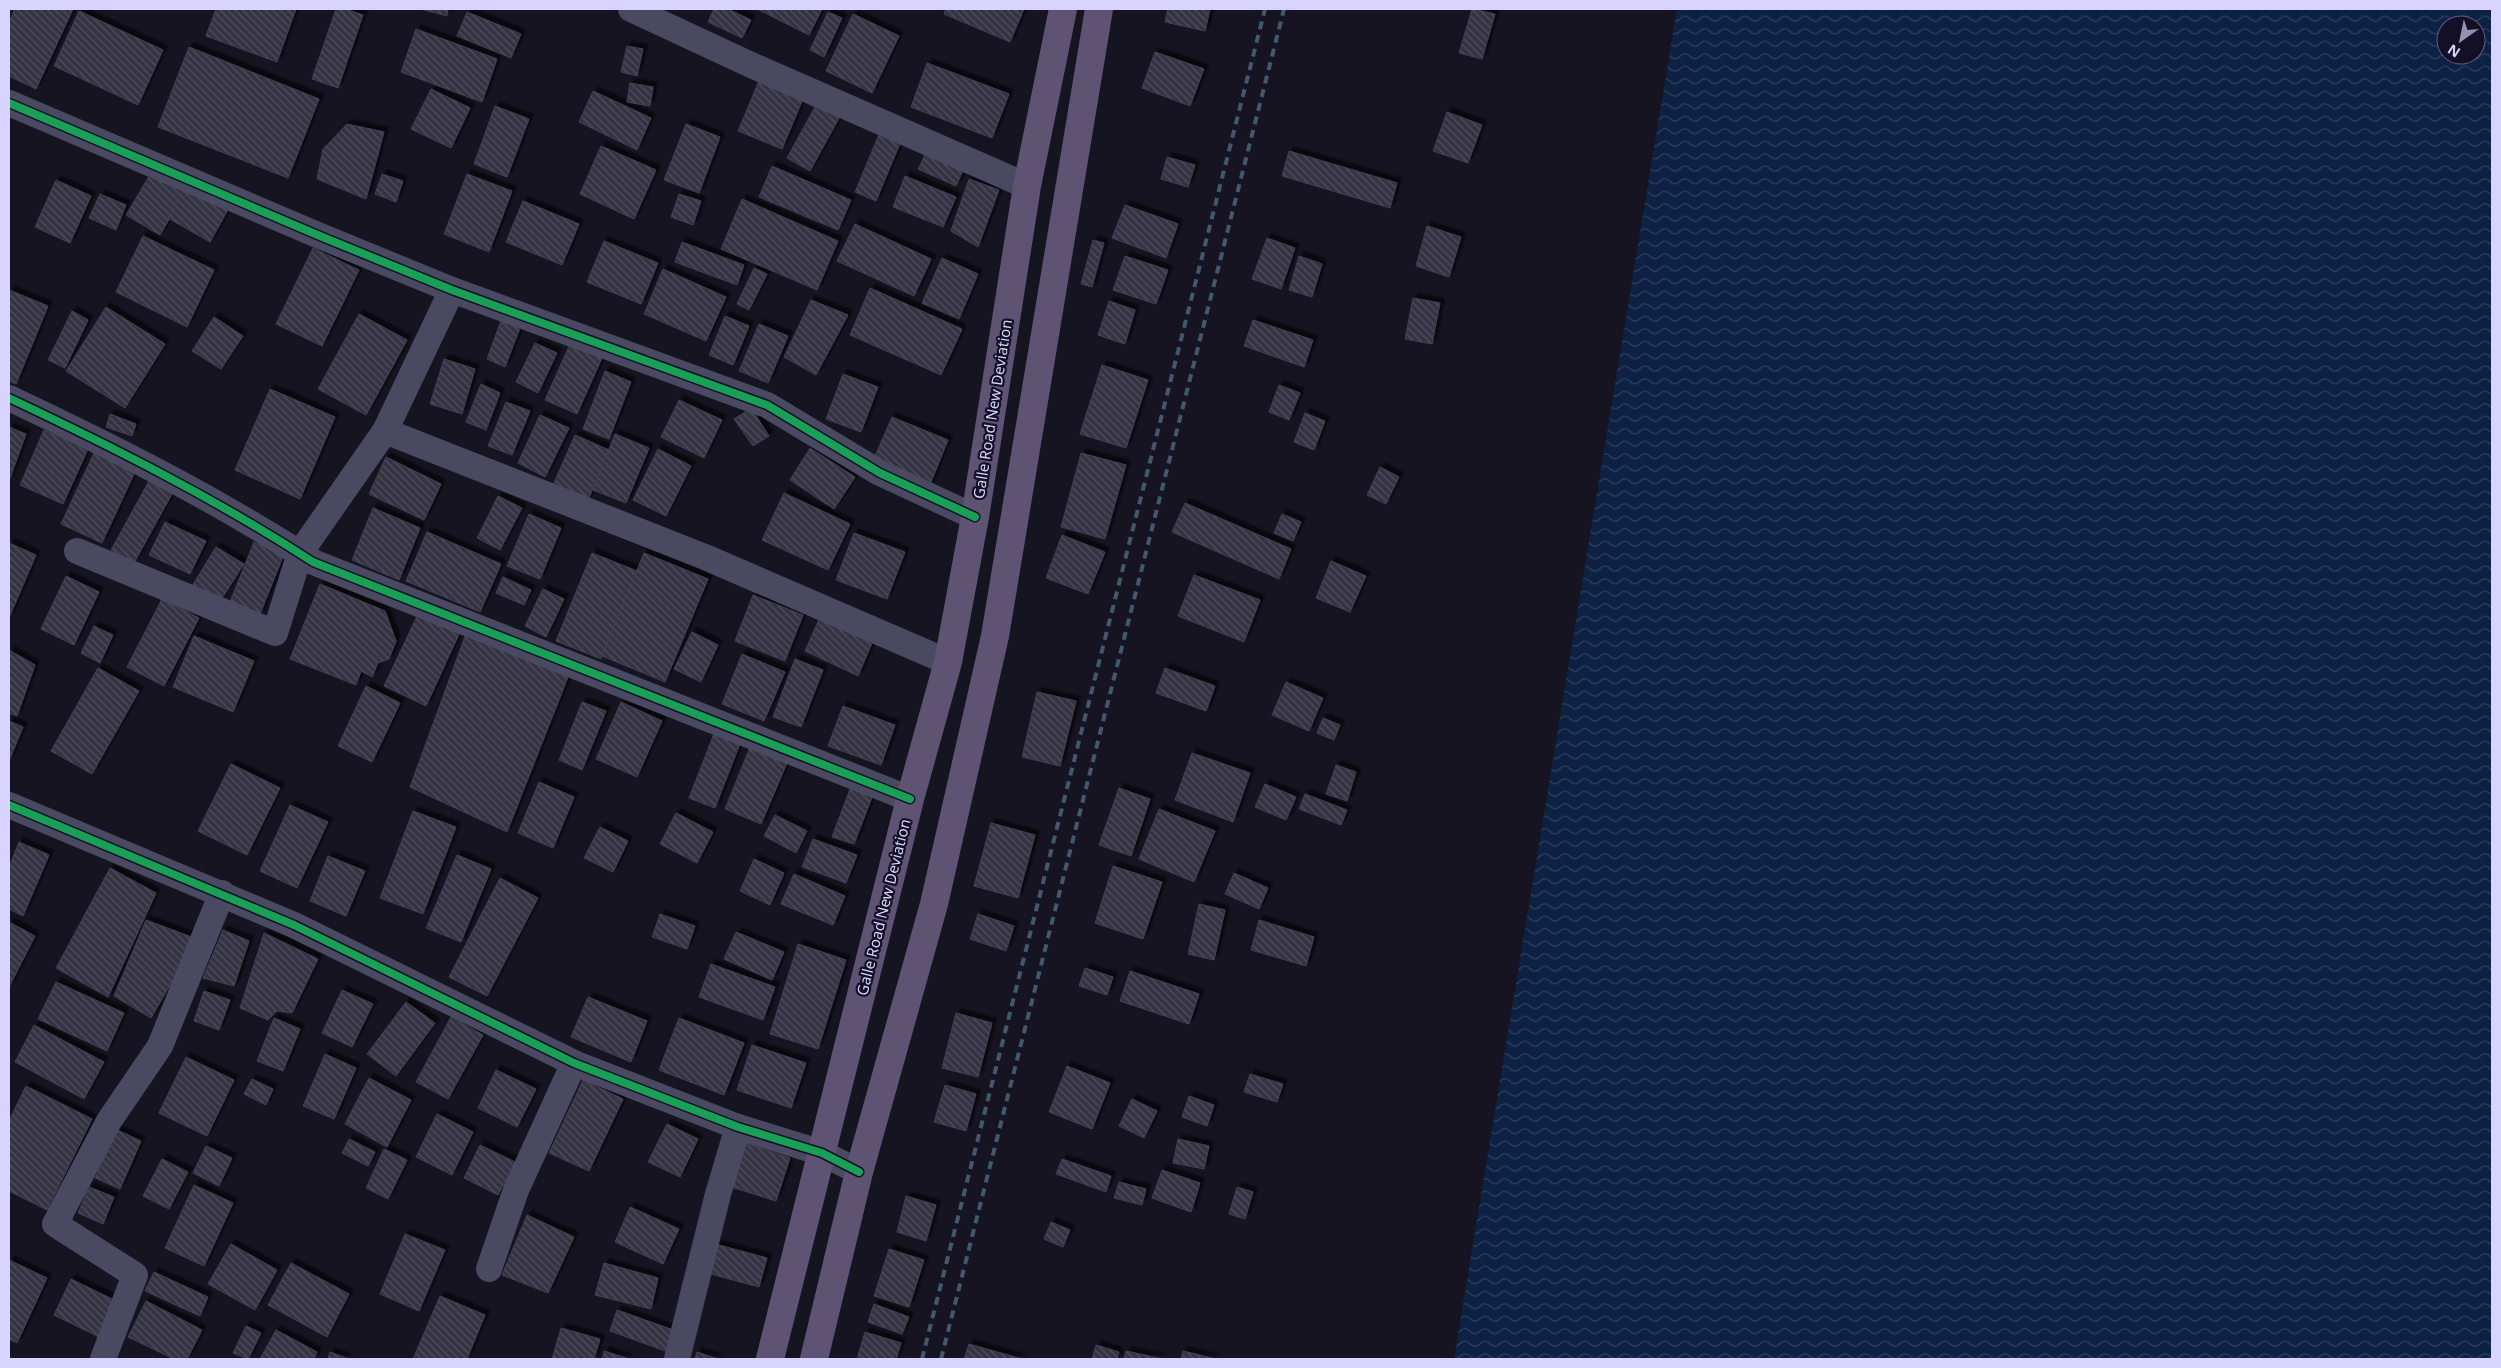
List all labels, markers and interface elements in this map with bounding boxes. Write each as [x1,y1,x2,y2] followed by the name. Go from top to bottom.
[2436,15,2486,65] north arrow
[2444,40,2464,62] text: N
[968,318,1016,500] street label: Galle Road New Deviation
[851,817,915,997] street label: Galle Road New Deviation

